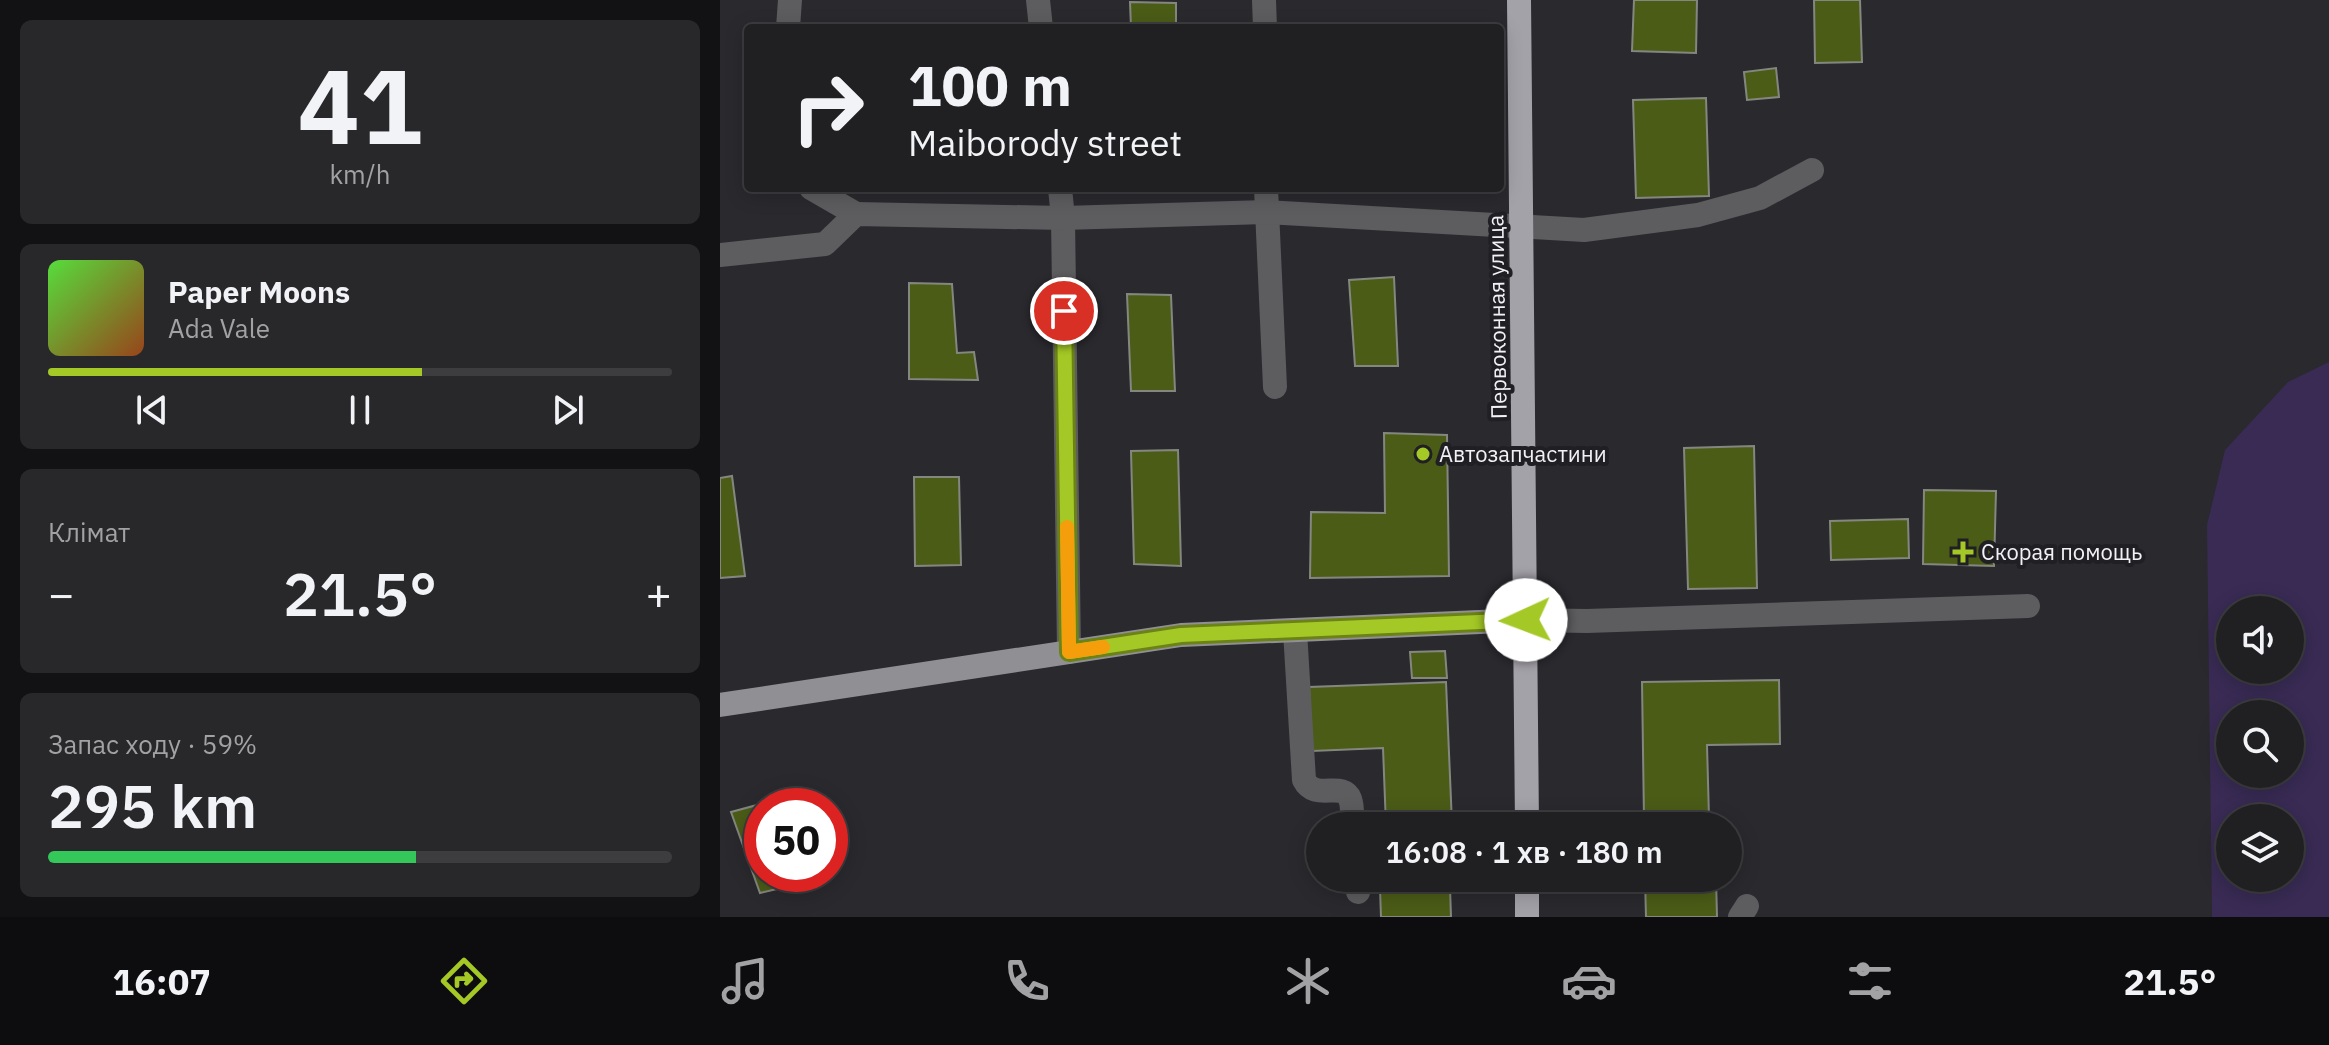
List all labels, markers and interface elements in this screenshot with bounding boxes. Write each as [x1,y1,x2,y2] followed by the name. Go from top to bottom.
[298,37,422,173] text: 41
[908,49,1072,121] text: 100 m
[776,56,880,160] icon: right
[908,119,1182,166] text: Maiborody street
[329,157,391,191] text: km/h
[1480,214,1513,419] street label: Первоконная улица
[168,272,350,311] text: Paper Moons
[1030,277,1098,345] pin
[1042,289,1086,333] icon: arrive
[168,311,270,345] text: Ada Vale
[130,388,174,432] icon: previous
[338,388,382,432] icon: pause
[546,388,590,432] icon: next
[1439,439,1607,468] place label: Автозапчастини
[1414,445,1432,463] marker: Автозапчастини
[48,515,130,549] text: Клімат
[1981,537,2142,566] place label: Скорая помощь
[1952,541,1974,563] marker: Скорая помощь
[283,554,437,633] text: 21.5°
[48,565,74,622] text: −
[646,565,672,622] text: +
[1484,578,1568,662] position arrow
[2216,596,2304,892] map controls
[2216,596,2304,684] button: sound
[2216,700,2304,788] button: search
[48,727,257,761] text: Запас ходу · 59%
[48,766,257,845] text: 295 km
[744,788,848,892] speed limit sign: 50
[2216,804,2304,892] button: layers
[1385,832,1663,871] text: 16:08 · 1 хв · 180 m
[436,953,492,1009] icon: directions
[717,953,773,1009] icon: music
[999,953,1055,1009] icon: phone
[1280,953,1336,1009] icon: climate
[1561,953,1617,1009] icon: car
[1842,953,1898,1009] icon: filters
[113,958,211,1005] text: 16:07
[2123,958,2216,1005] text: 21.5°

